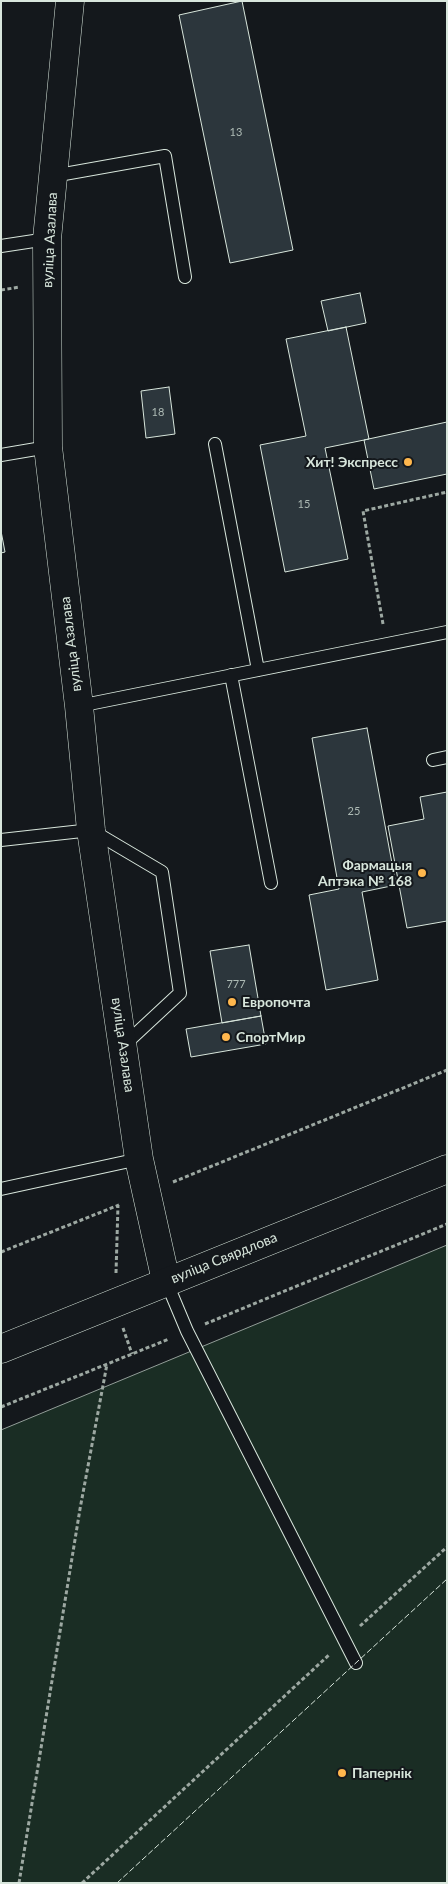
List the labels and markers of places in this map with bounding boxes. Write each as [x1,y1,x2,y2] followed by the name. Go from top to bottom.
[306,454,398,470] place label: Хит! Экспресс
[402,456,414,468] marker: Хит! Экспресс
[318,857,412,890] place label: Фармацыя Аптэка № 168
[416,867,428,879] marker: Фармацыя Аптэка № 168
[242,994,311,1010] place label: Европочта
[226,996,238,1008] marker: Европочта
[236,1029,305,1045] place label: СпортМир
[220,1031,232,1043] marker: СпортМир
[352,1765,412,1781] place label: Папернік
[336,1767,348,1779] marker: Папернік

